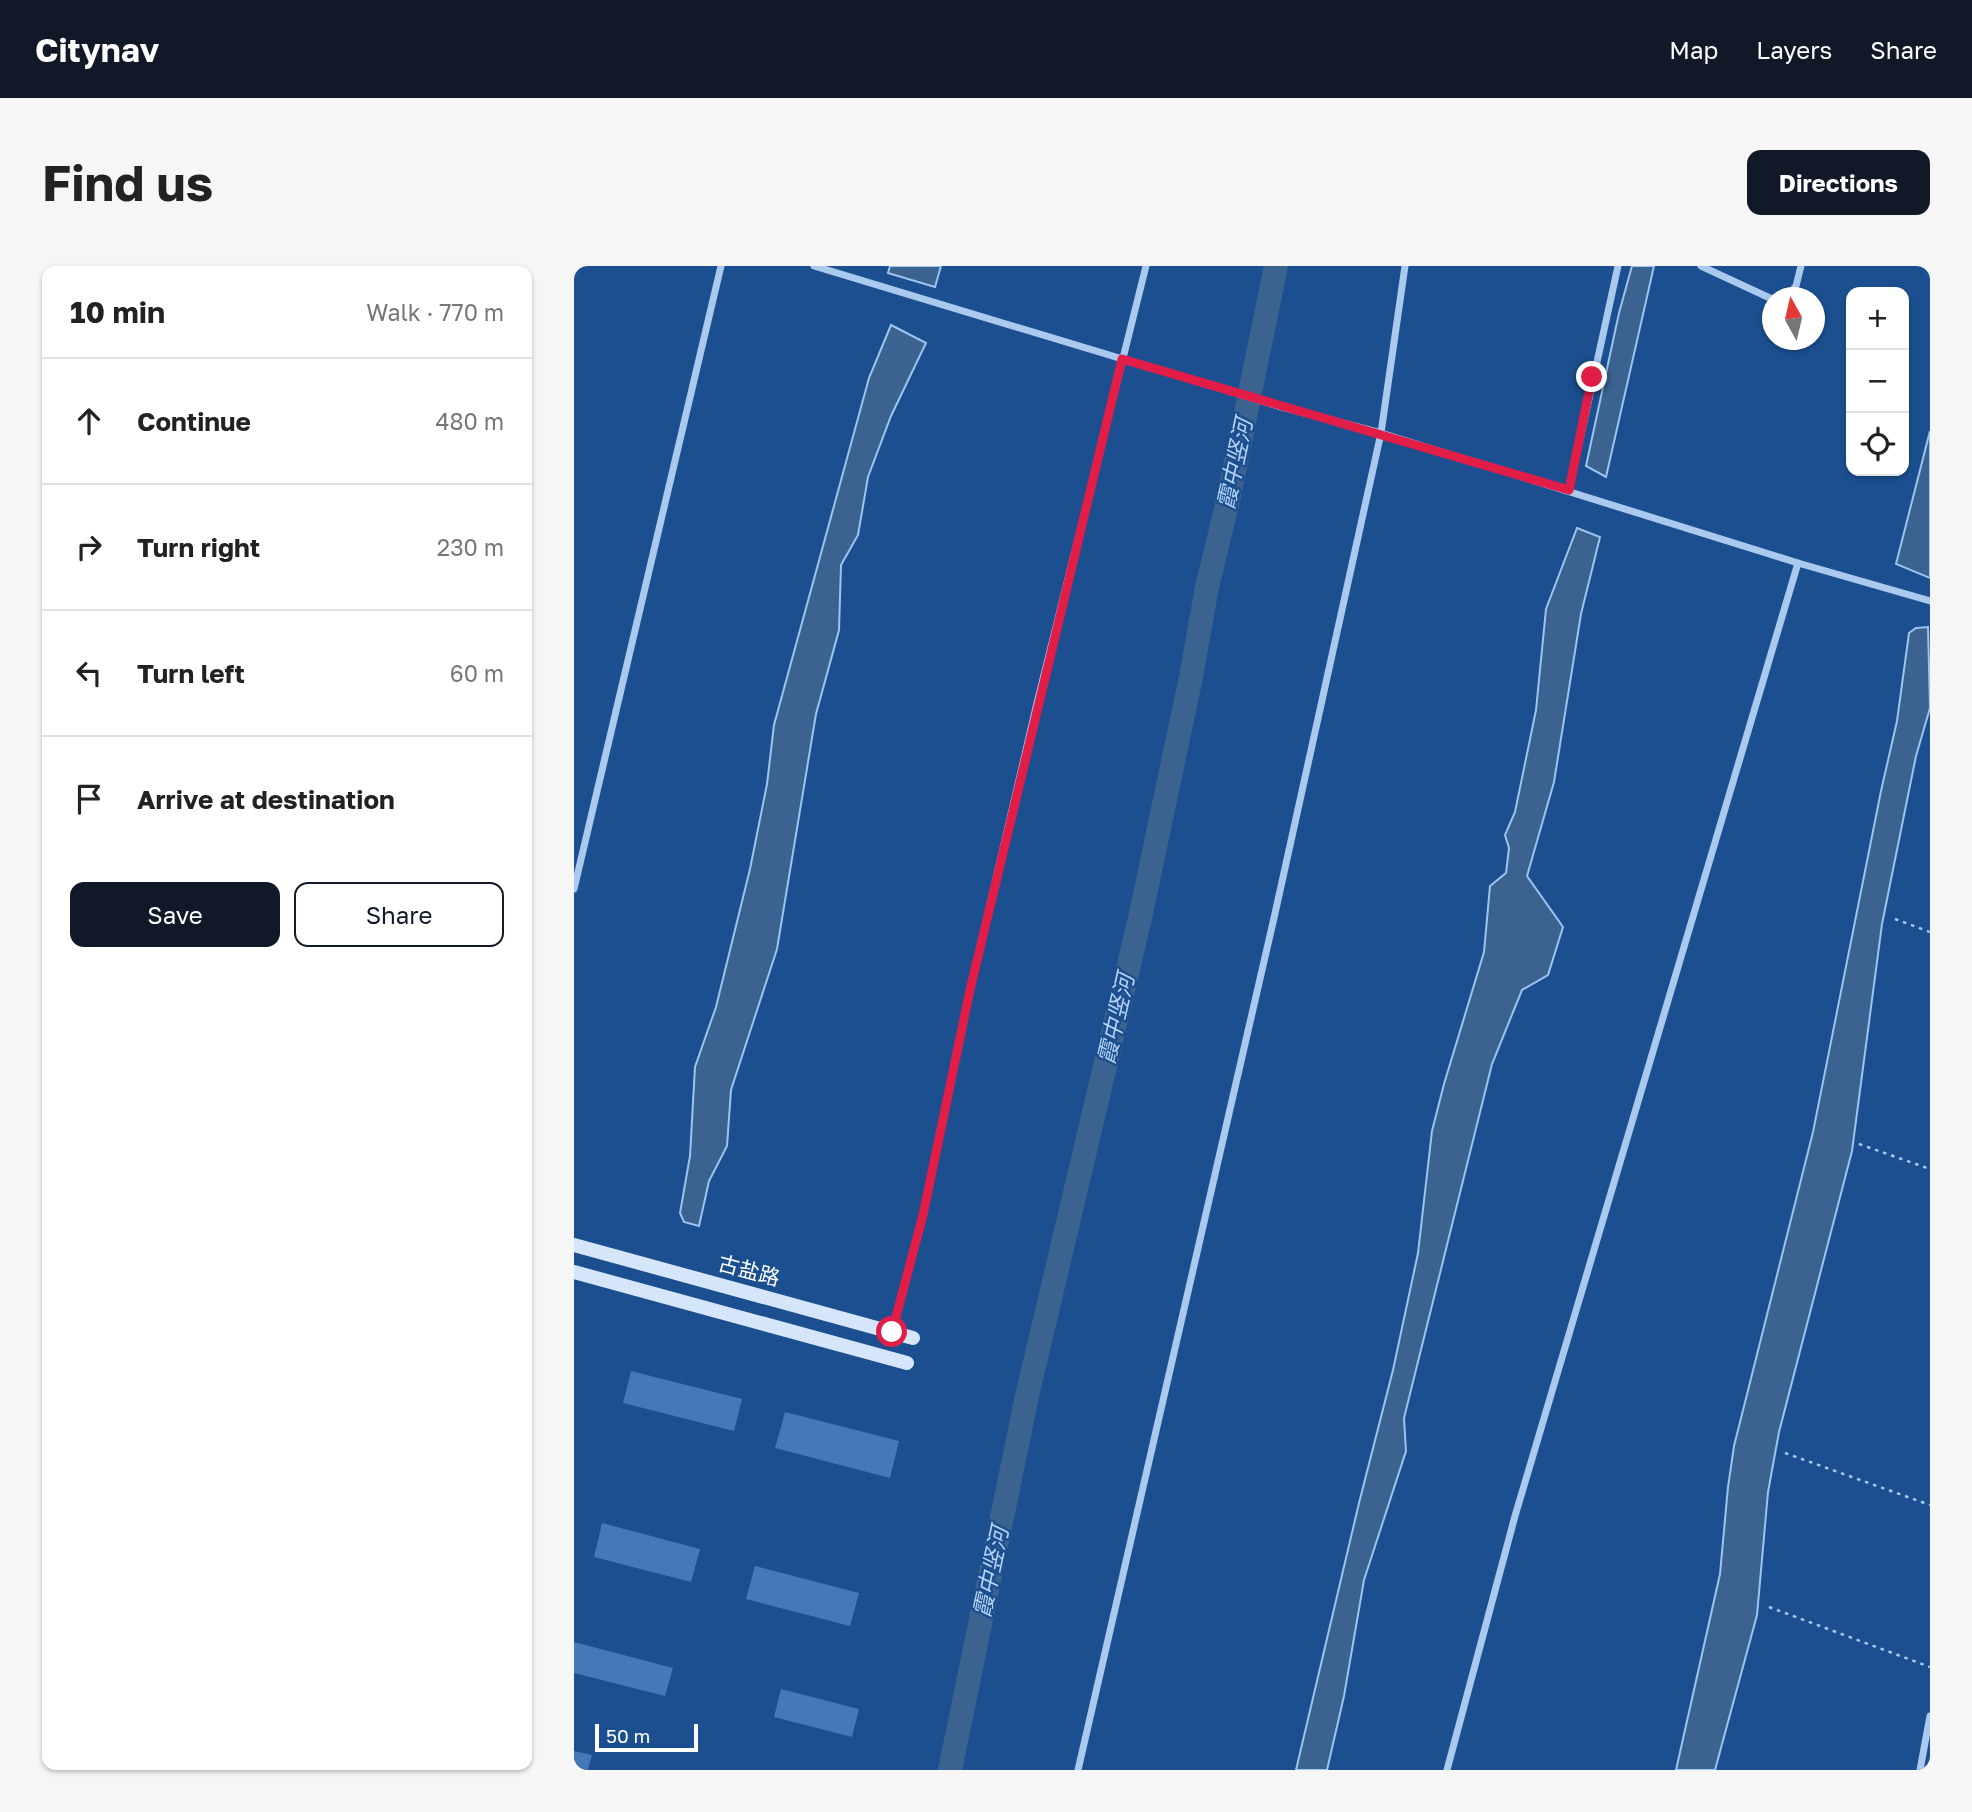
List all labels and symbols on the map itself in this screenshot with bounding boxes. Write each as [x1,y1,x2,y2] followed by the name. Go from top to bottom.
[1762,287,1825,350] north arrow
[1576,361,1607,392] route end
[1211,412,1258,512] water label: 霞中竖河
[1091,967,1140,1067] water label: 霞中竖河
[715,1249,783,1291] street label: 古盐路
[876,1316,907,1347] route start
[967,1520,1014,1620] water label: 霞中竖河
[595,1721,698,1753] scale bar

